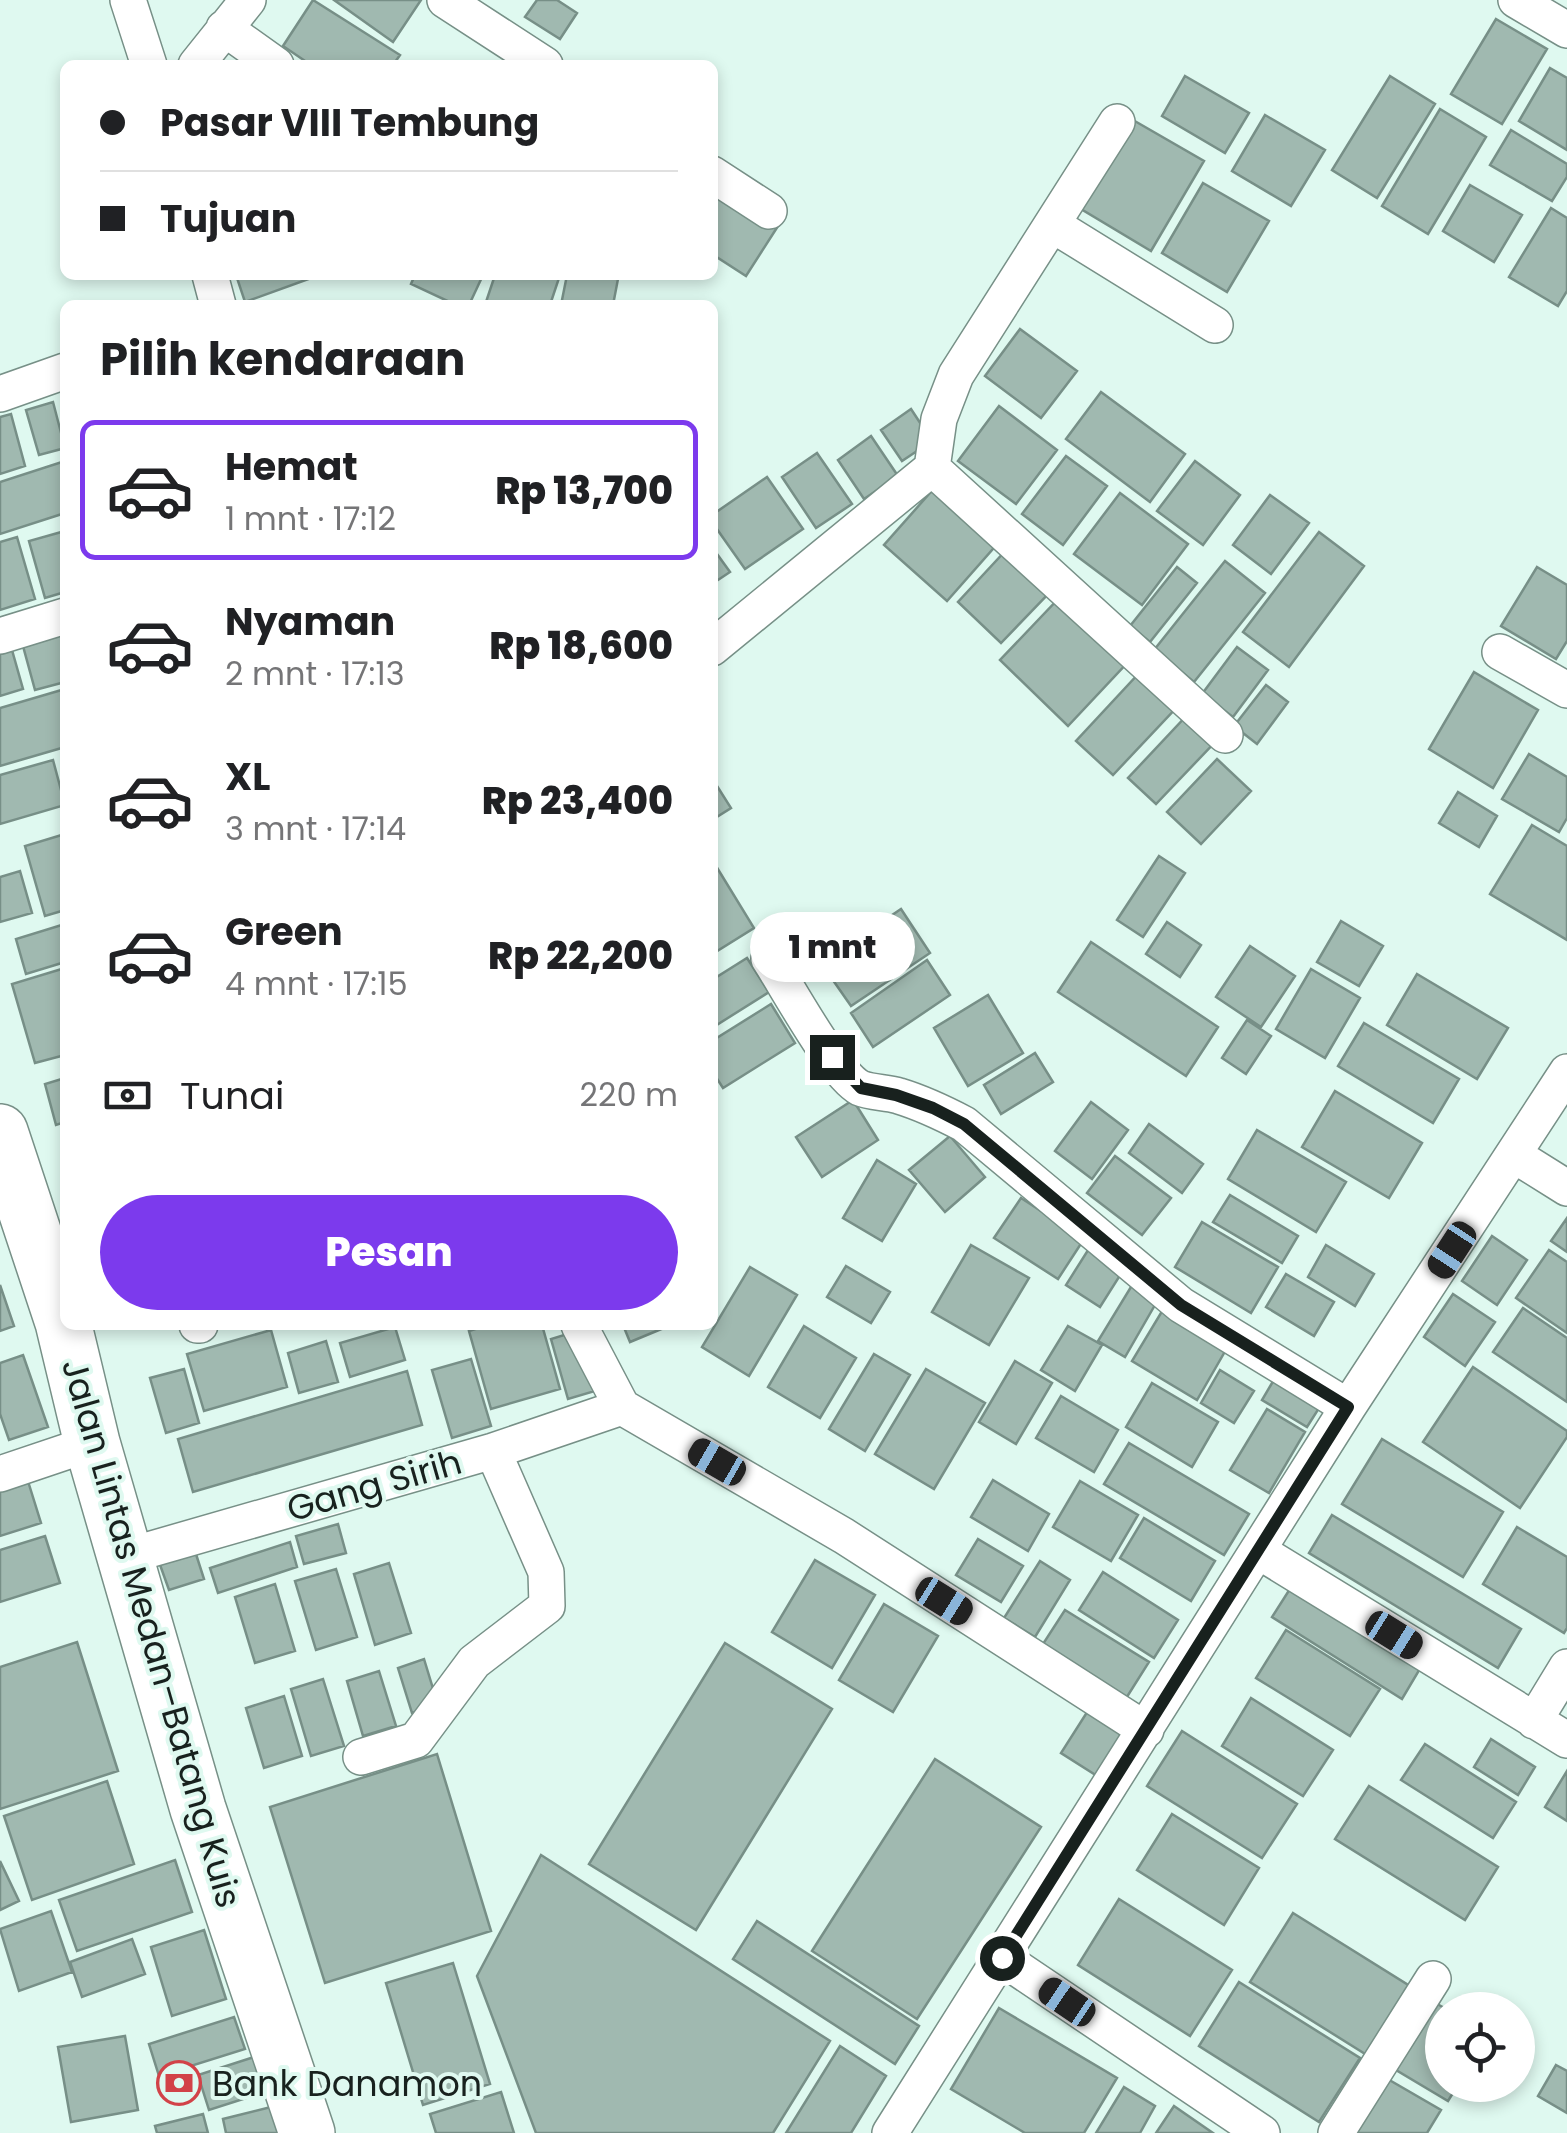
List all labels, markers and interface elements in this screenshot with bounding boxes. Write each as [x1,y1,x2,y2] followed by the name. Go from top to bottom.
[160,96,539,149] text: Pasar VIII Tembung
[160,192,296,245] text: Tujuan
[100,328,465,391] text: Pilih kendaraan
[225,440,358,493] text: Hemat
[105,445,195,535] icon: car
[495,464,673,517] text: Rp 13,700
[225,496,396,541] text: 1 mnt · 17:12
[225,595,395,648] text: Nyaman
[105,600,195,690] icon: car
[489,619,673,672] text: Rp 18,600
[225,651,405,696] text: 2 mnt · 17:13
[225,750,270,803] text: XL
[105,755,195,845] icon: car
[482,774,673,827] text: Rp 23,400
[225,806,406,851] text: 3 mnt · 17:14
[225,905,343,958] text: Green
[105,910,195,1000] icon: car
[750,912,914,982] callout: 1 mnt
[788,924,877,969] text: 1 mnt
[488,929,673,982] text: Rp 22,200
[225,961,408,1006] text: 4 mnt · 17:15
[810,1035,855,1080] route end
[100,1068,155,1123] icon: cash
[180,1069,284,1122] text: Tunai
[580,1072,678,1117] text: 220 m
[100,1195,678,1310] button: Pesan
[1423,1217,1481,1283] car
[50,1353,254,1913] street label: Jalan Lintas Medan–Batang Kuis
[684,1434,750,1490] car
[281,1437,467,1533] street label: Gang Sirih
[911,1572,977,1630] car
[1361,1606,1427,1664] car
[980,1936,1025,1981] route start
[1034,1973,1100,2031] car
[1425,1992,1535,2102] map controls
[1425,1992,1535,2102] button: locate
[212,2059,482,2108] place label: Bank Danamon
[156,2060,202,2106] bank icon: Bank Danamon

